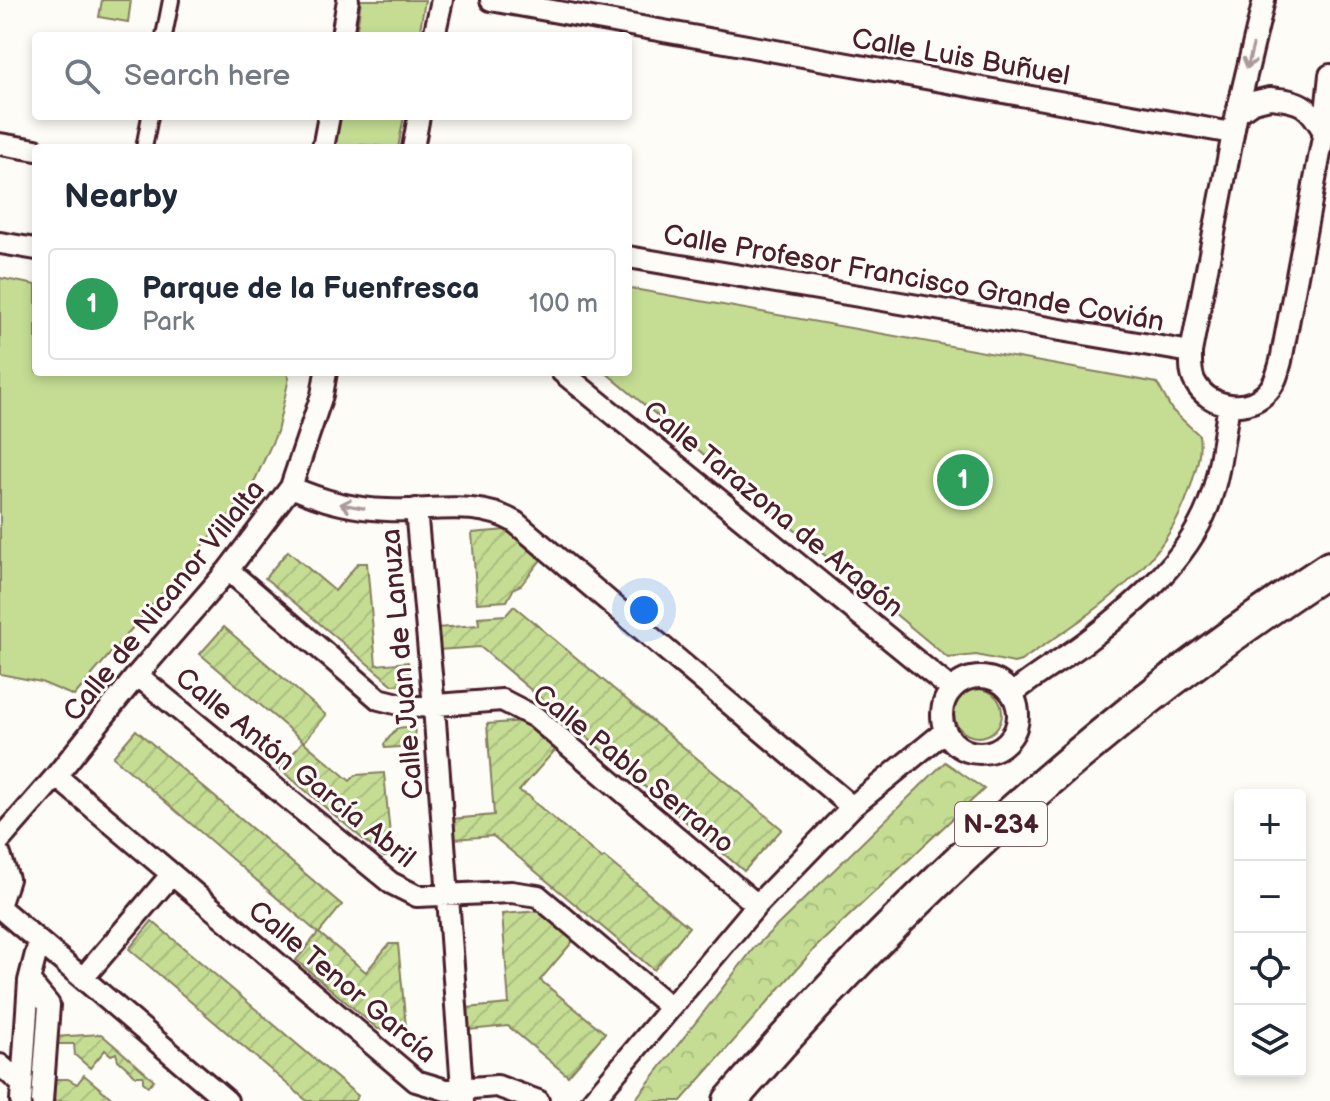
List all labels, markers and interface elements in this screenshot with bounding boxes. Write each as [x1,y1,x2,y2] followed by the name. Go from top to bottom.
[849,22,1072,93] street label: Calle Luis Buñuel
[32,32,632,120] search box
[1242,43,1257,69] one-way arrow
[60,54,104,98] icon: search
[124,58,290,94] text: Search here
[64,176,178,217] text: Nearby
[661,218,1167,339] street label: Calle Profesor Francisco Grande Covián
[142,271,480,307] text: Parque de la Fuenfresca
[87,289,97,320] text: 1
[529,289,598,320] text: 100 m
[142,307,194,338] text: Park
[636,394,910,624] street label: Calle Tarazona de Aragón
[937,450,989,510] pin: 1
[57,474,272,728] street label: Calle de Nicanor Villalta
[340,498,365,513] one-way arrow
[374,527,431,801] street label: Calle Juan de Lanuza
[624,590,664,630] your location
[168,661,422,875] street label: Calle Antón García Abril
[526,678,741,861] street label: Calle Pablo Serrano
[1234,789,1306,1077] map controls
[1234,789,1306,861] button: +
[955,802,1047,846] road number: N-234
[1234,861,1306,933] button: −
[241,894,443,1070] street label: Calle Tenor García
[1234,933,1306,1005] button: locate
[1234,1005,1306,1077] button: layers

